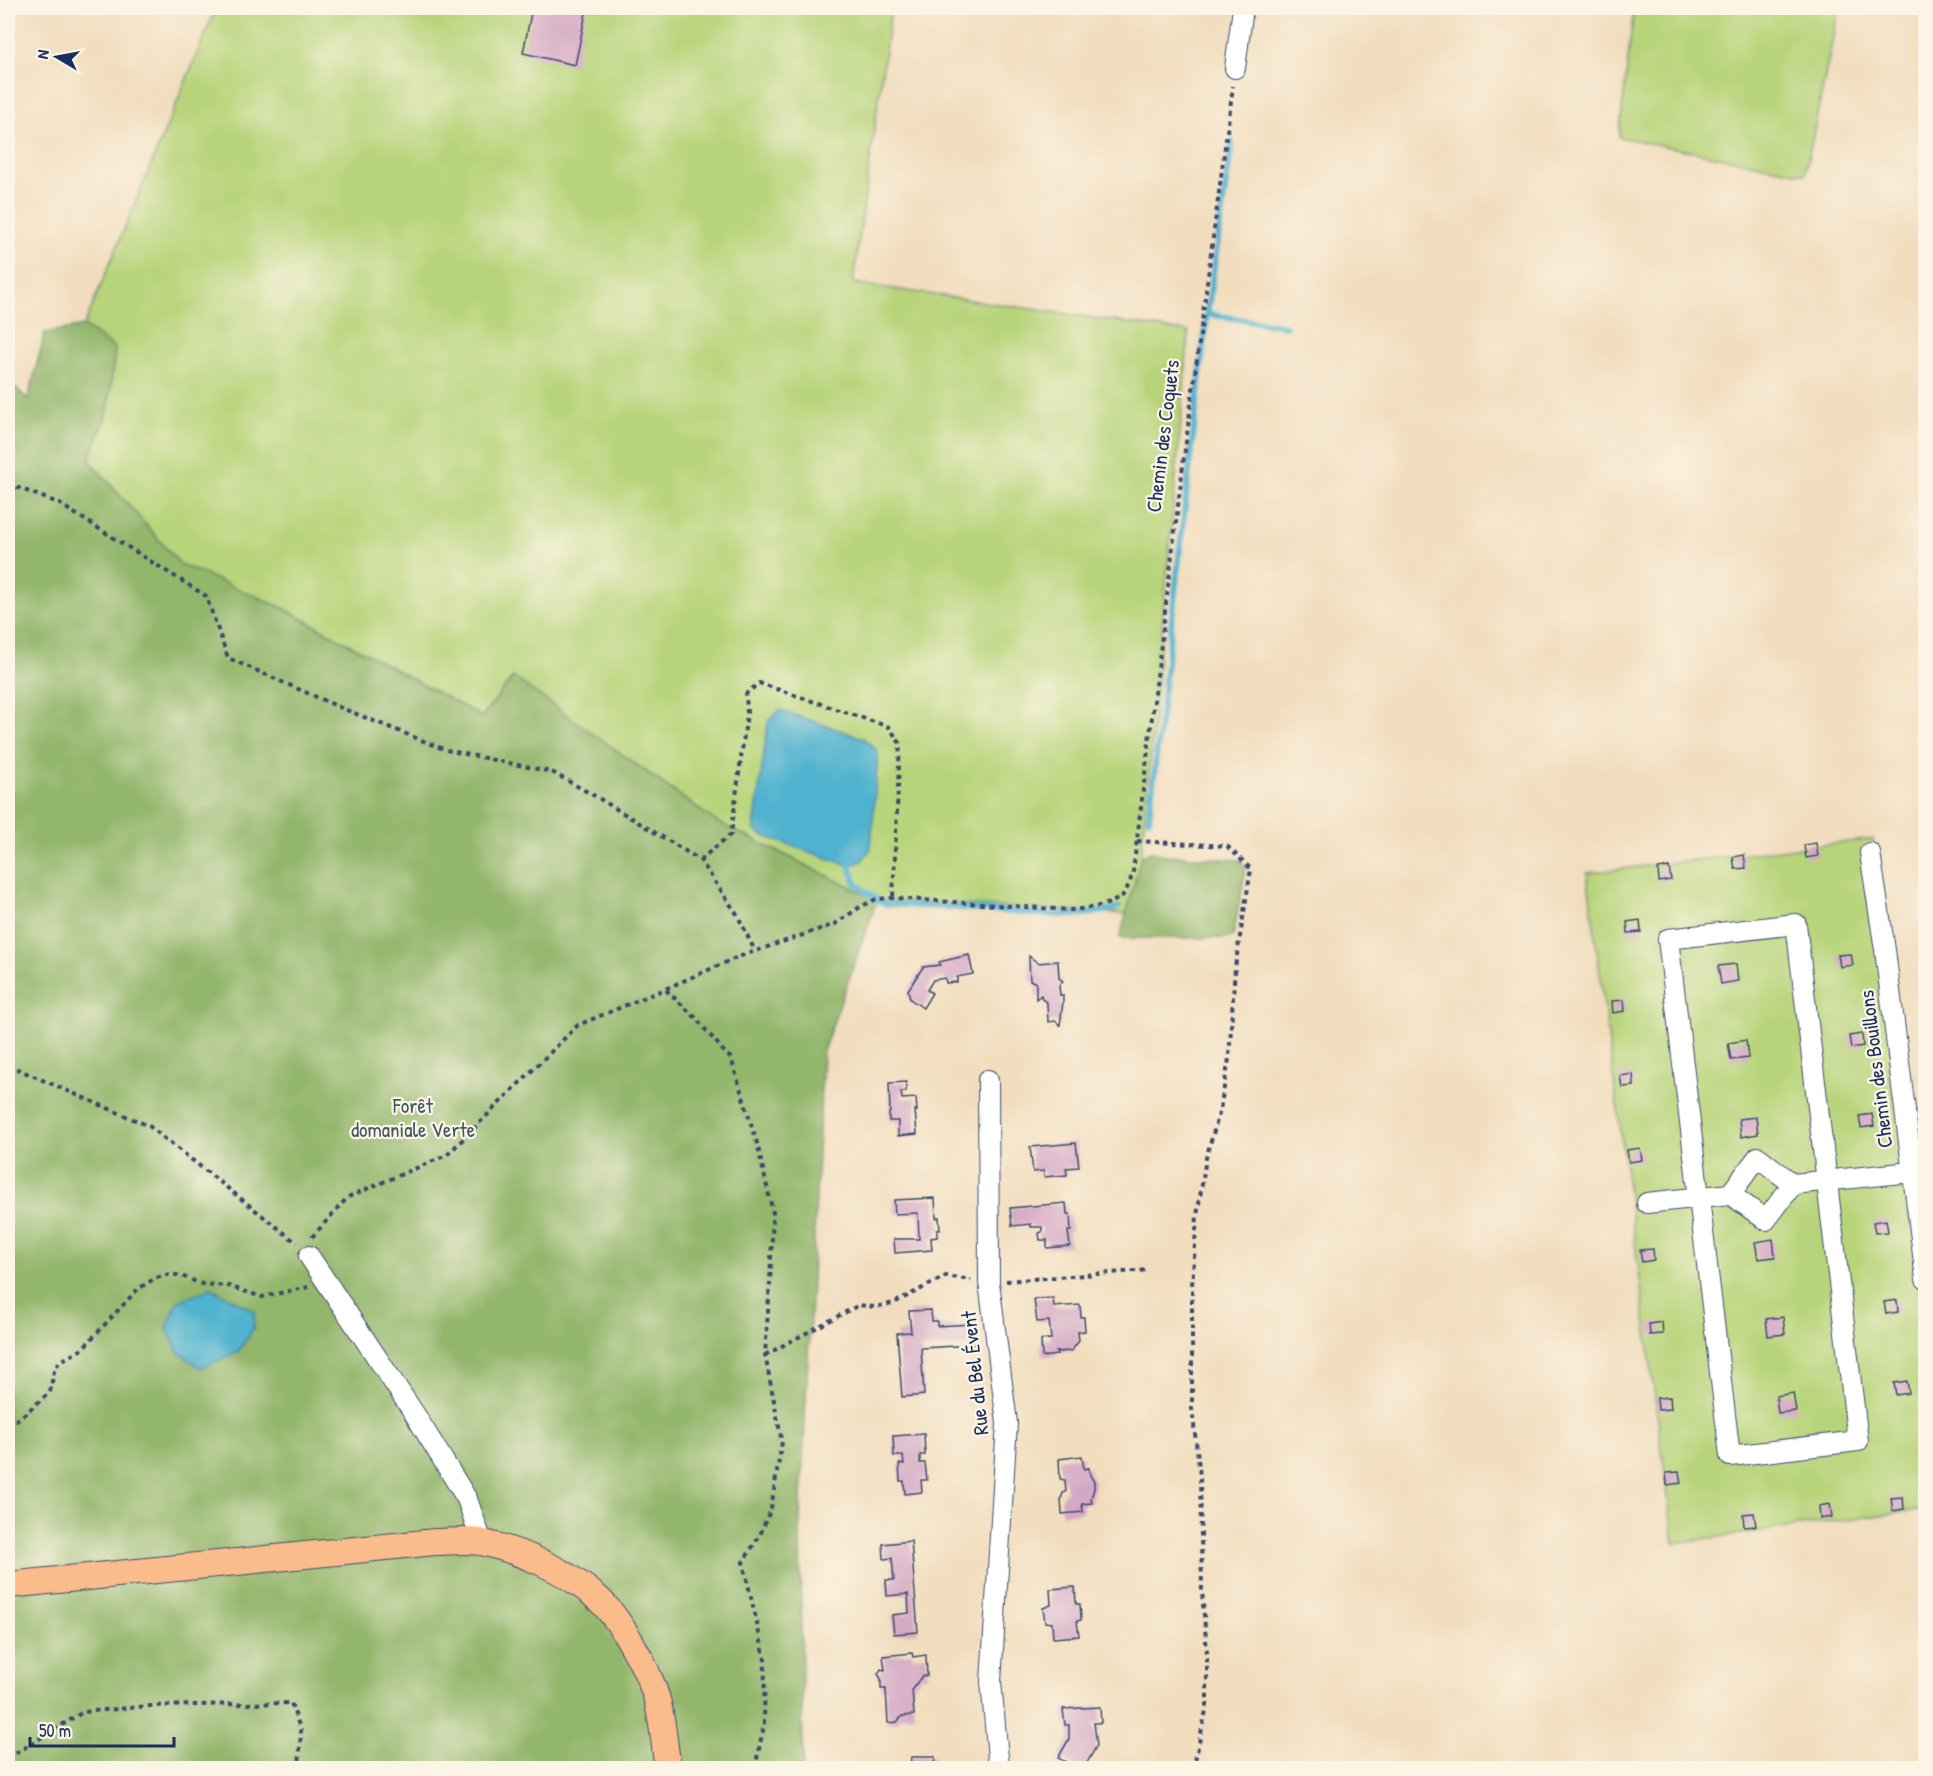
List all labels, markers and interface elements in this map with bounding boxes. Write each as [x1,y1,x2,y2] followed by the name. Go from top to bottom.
[27,27,87,87] north arrow
[31,48,54,60] text: N
[1139,358,1186,514] street label: Chemin des Coquets
[1851,989,1900,1150] street label: Chemin des Bouillons
[351,1091,475,1144] park label: Forêt domaniale Verte
[953,1309,995,1437] street label: Rue du Bel Évent
[30,1710,174,1748] scale bar
[39,1718,71,1743] text: 50 m

